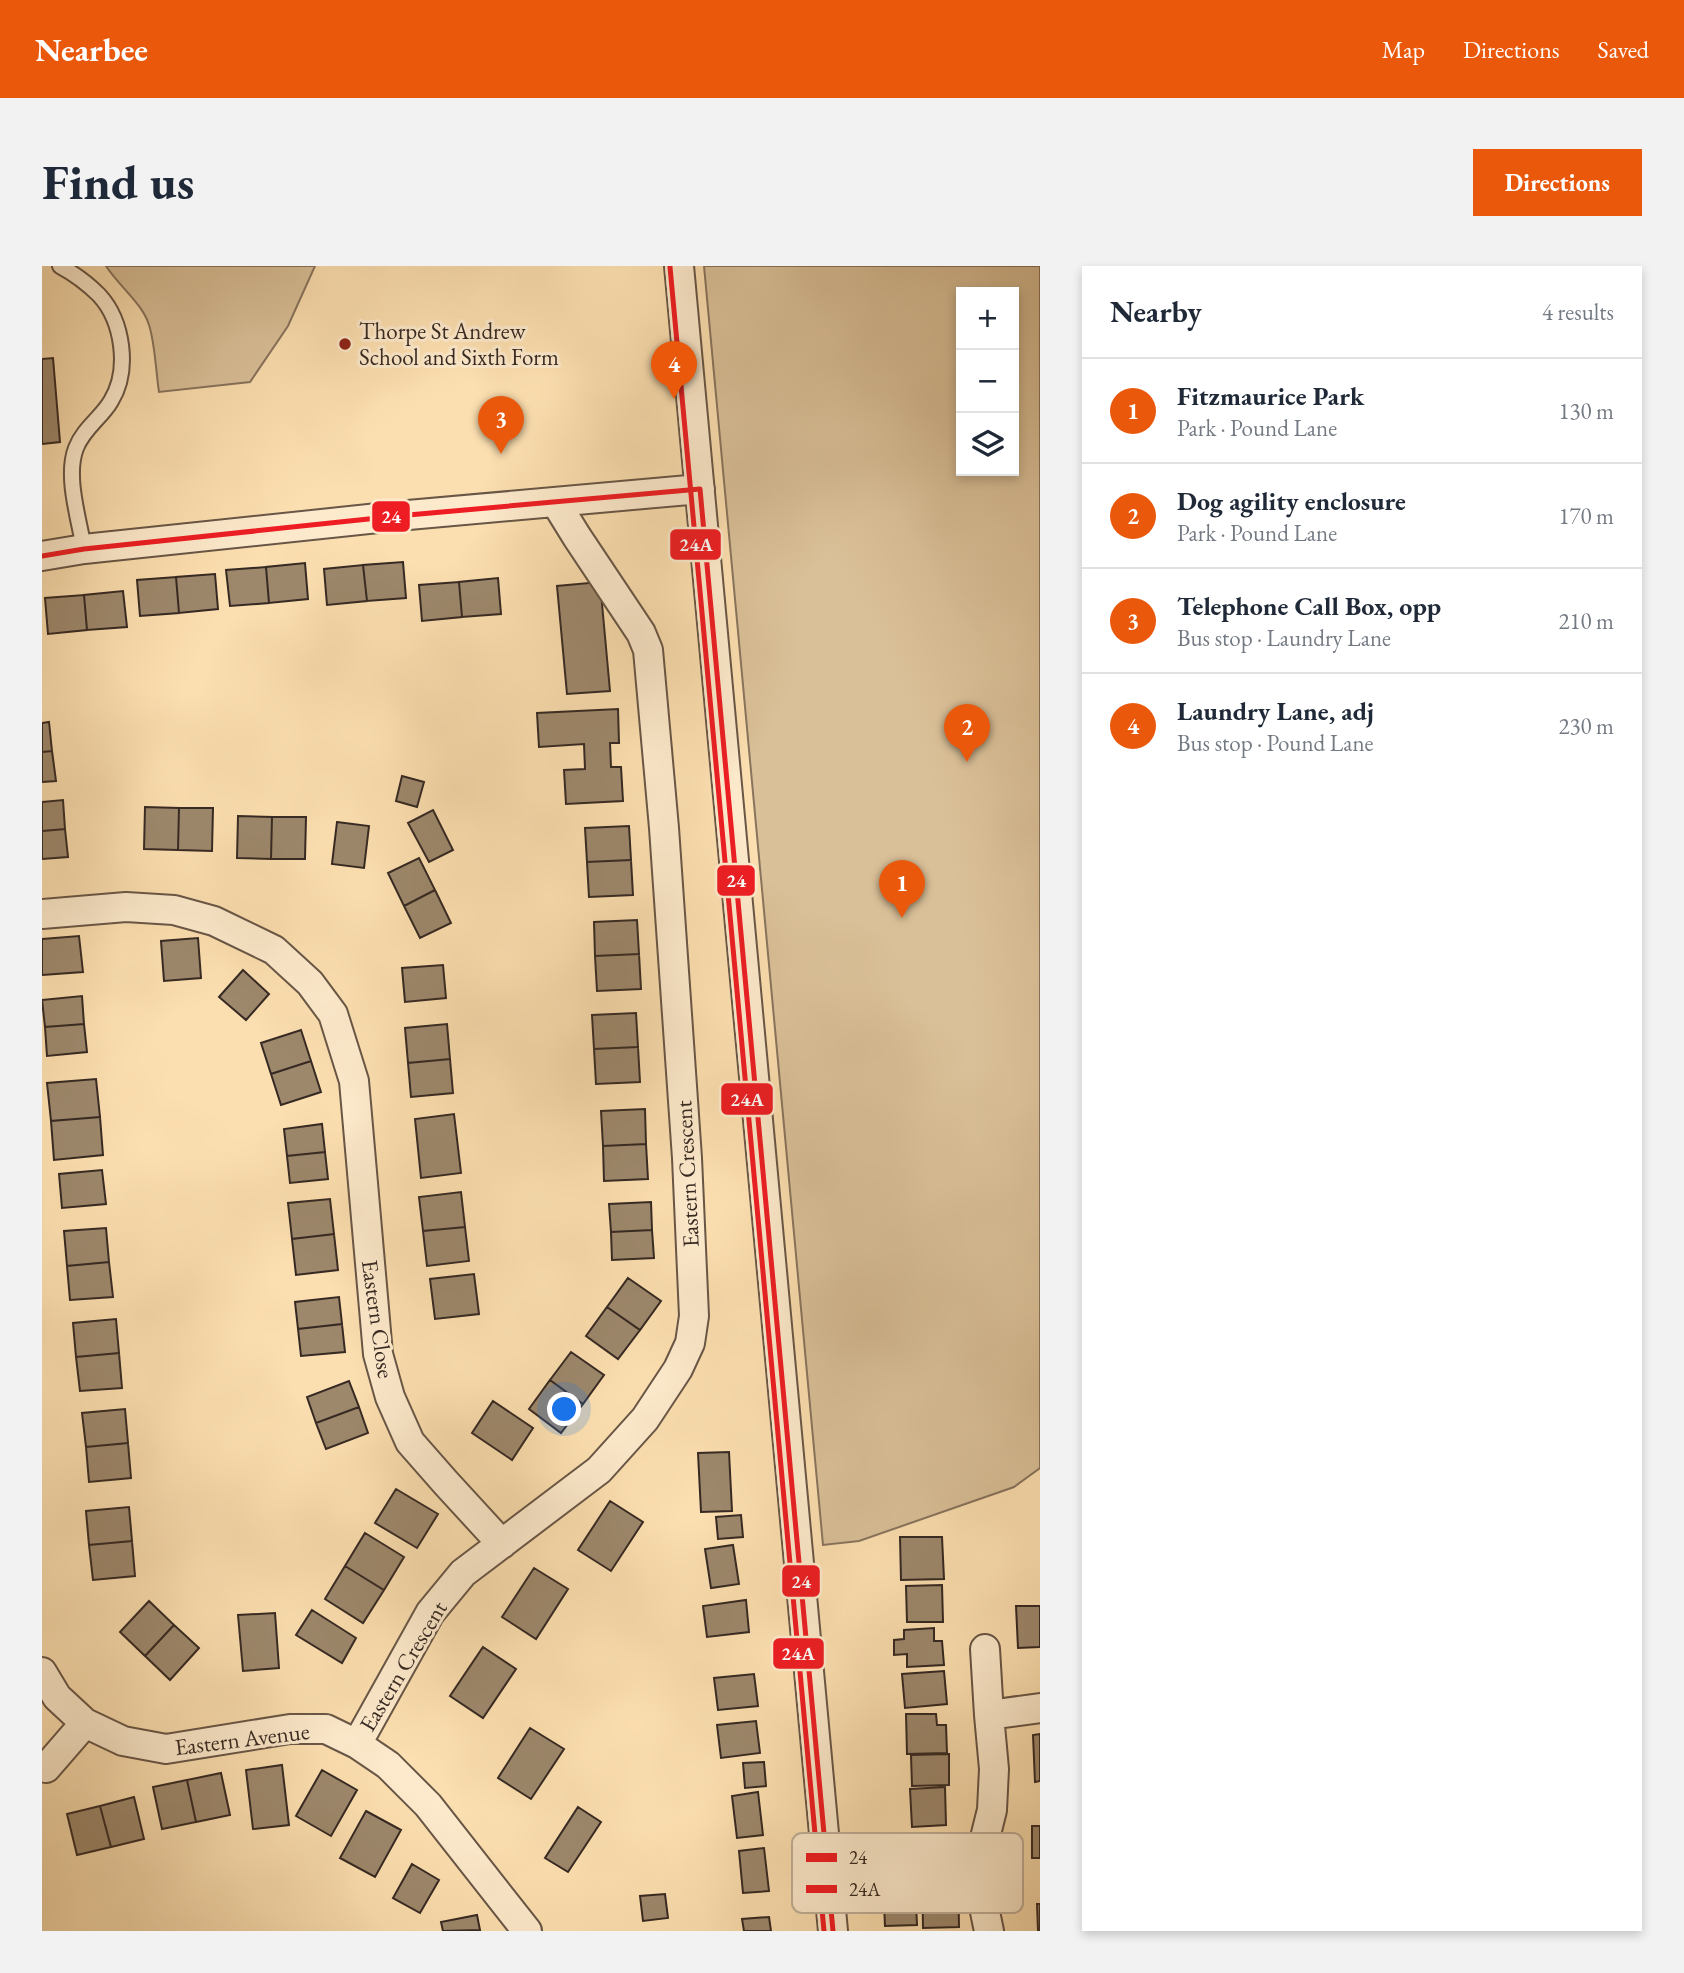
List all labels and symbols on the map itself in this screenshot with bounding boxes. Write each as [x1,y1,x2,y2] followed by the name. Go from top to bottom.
[359,316,559,372] place label: Thorpe St Andrew School and Sixth Form
[337,336,353,352] marker: Thorpe St Andrew School and Sixth Form
[651,341,697,399] pin: 4
[478,396,524,454] pin: 3
[371,500,411,533] line badge: 24
[381,504,402,529] text: 24
[669,528,722,561] line badge: 24A
[679,532,713,557] text: 24A
[944,704,990,762] pin: 2
[879,860,925,918] pin: 1
[716,864,756,897] line badge: 24
[726,868,747,893] text: 24
[720,1082,774,1116] line badge: 24A
[730,1087,764,1112] text: 24A
[668,1099,706,1248] street label: Eastern Crescent
[355,1258,401,1380] street label: Eastern Close
[547,1392,581,1426] your location
[781,1564,821,1598] line badge: 24
[791,1569,812,1594] text: 24
[352,1594,454,1737] street label: Eastern Crescent
[772,1637,825,1670] line badge: 24A
[781,1641,815,1666] text: 24A
[173,1716,311,1762] street label: Eastern Avenue
[792,1833,1023,1913] legend
[849,1845,868,1870] text: 24
[849,1877,881,1902] text: 24A

